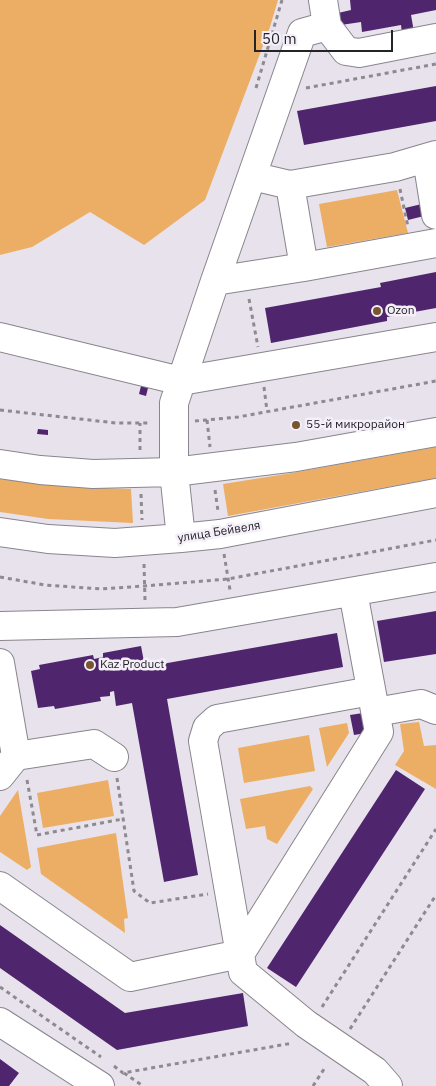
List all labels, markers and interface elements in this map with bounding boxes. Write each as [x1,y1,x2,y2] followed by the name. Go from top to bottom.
[256,20,395,52] scale bar
[262,29,297,48] text: 50 m
[387,304,414,318] place label: Ozon
[371,305,383,317] marker: Ozon
[306,418,405,432] place label: 55-й микрорайон
[290,419,302,431] marker: 55-й микрорайон
[176,518,262,546] street label: улица Бейвеля
[100,658,164,672] place label: Kaz Product
[84,659,96,671] marker: Kaz Product

